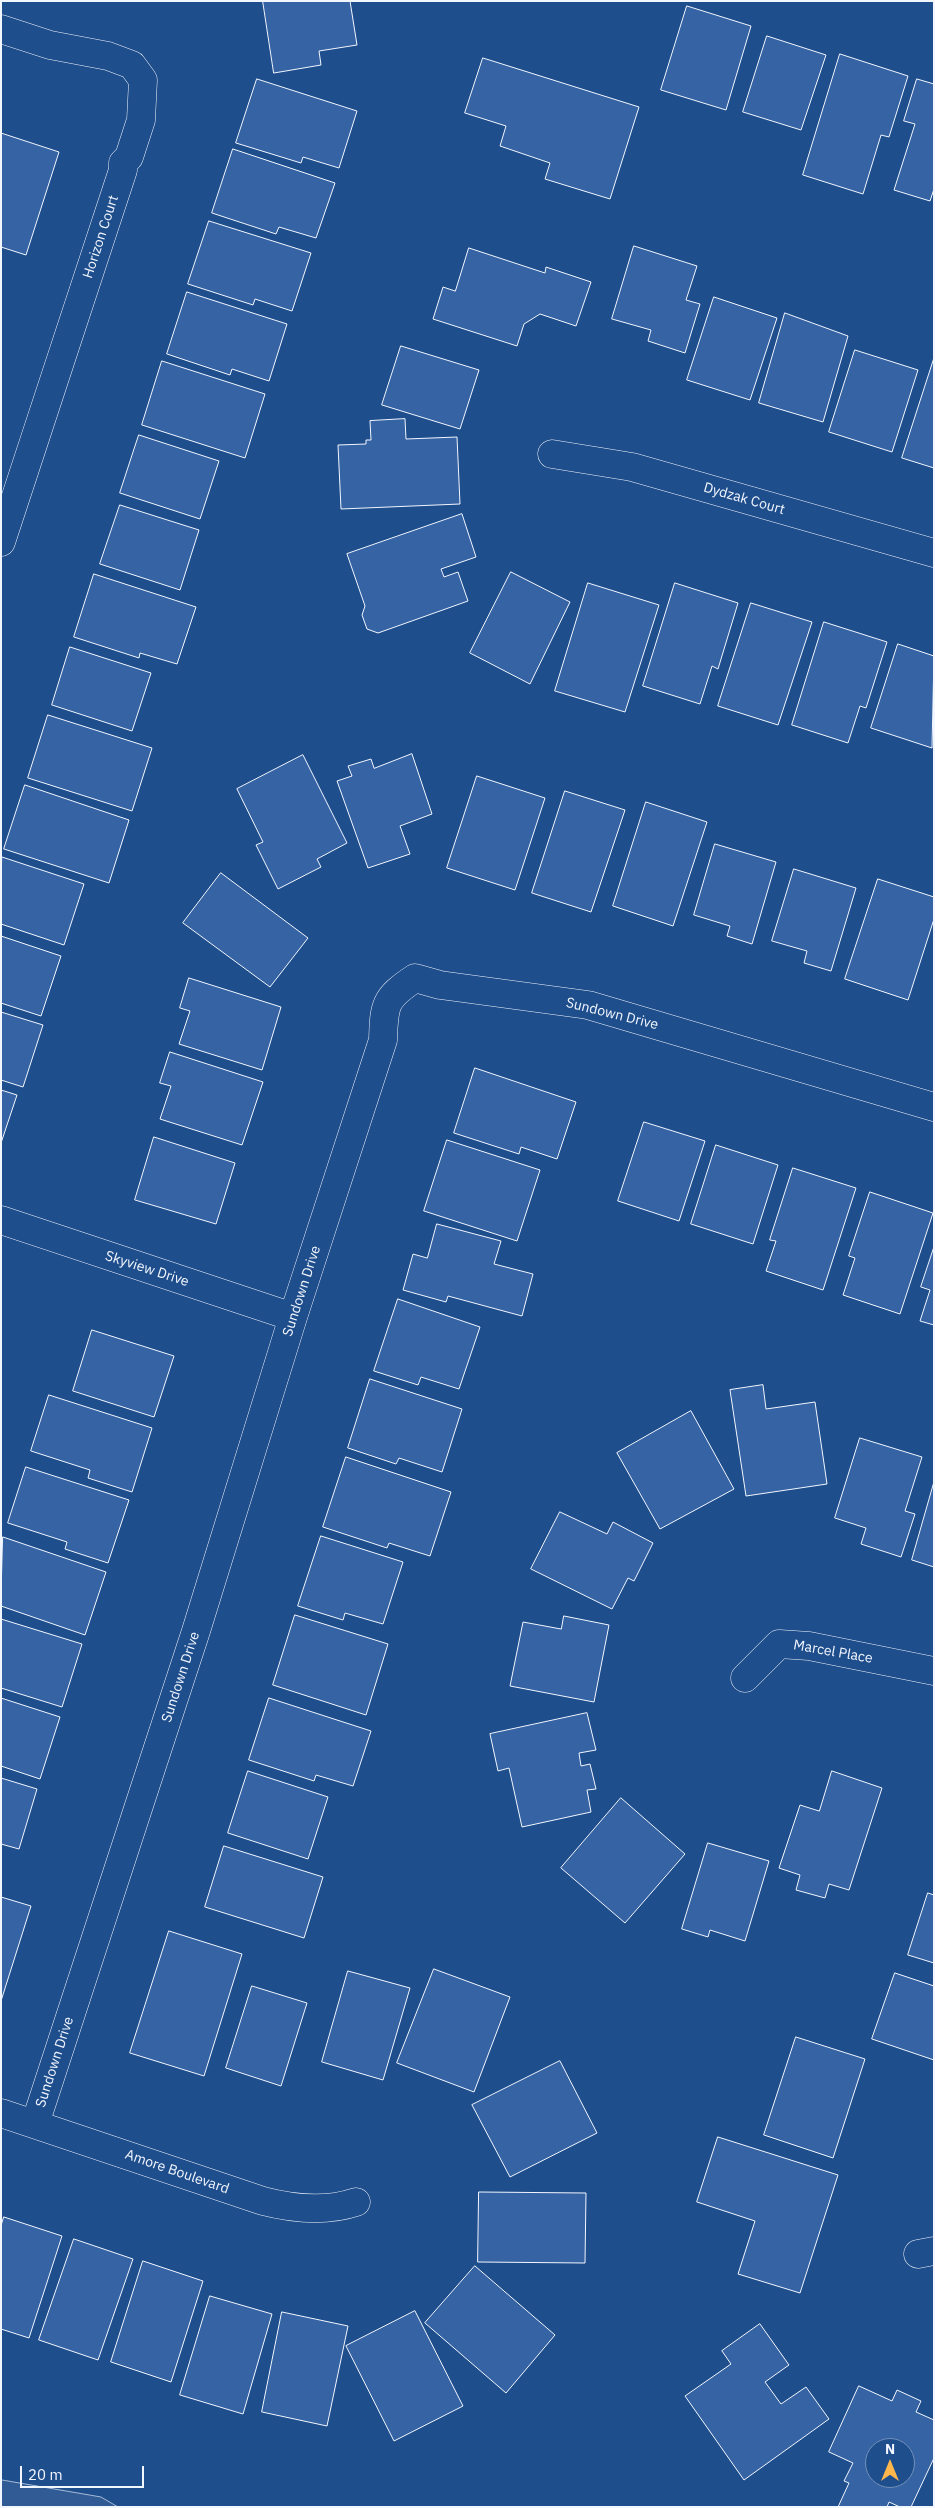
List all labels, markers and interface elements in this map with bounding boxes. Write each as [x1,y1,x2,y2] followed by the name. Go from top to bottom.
[80,193,122,281] street label: Horizon Court
[701,479,787,519] street label: Dydzak Court
[564,994,660,1034] street label: Sundown Drive
[279,1244,325,1338] street label: Sundown Drive
[103,1248,191,1290] street label: Skyview Drive
[158,1630,204,1724] street label: Sundown Drive
[792,1637,874,1667] street label: Marcel Place
[32,2015,78,2109] street label: Sundown Drive
[123,2146,231,2198] street label: Amore Boulevard
[865,2438,915,2488] north arrow
[885,2440,895,2458] text: N
[22,2456,146,2488] scale bar
[28,2465,63,2484] text: 20 m

